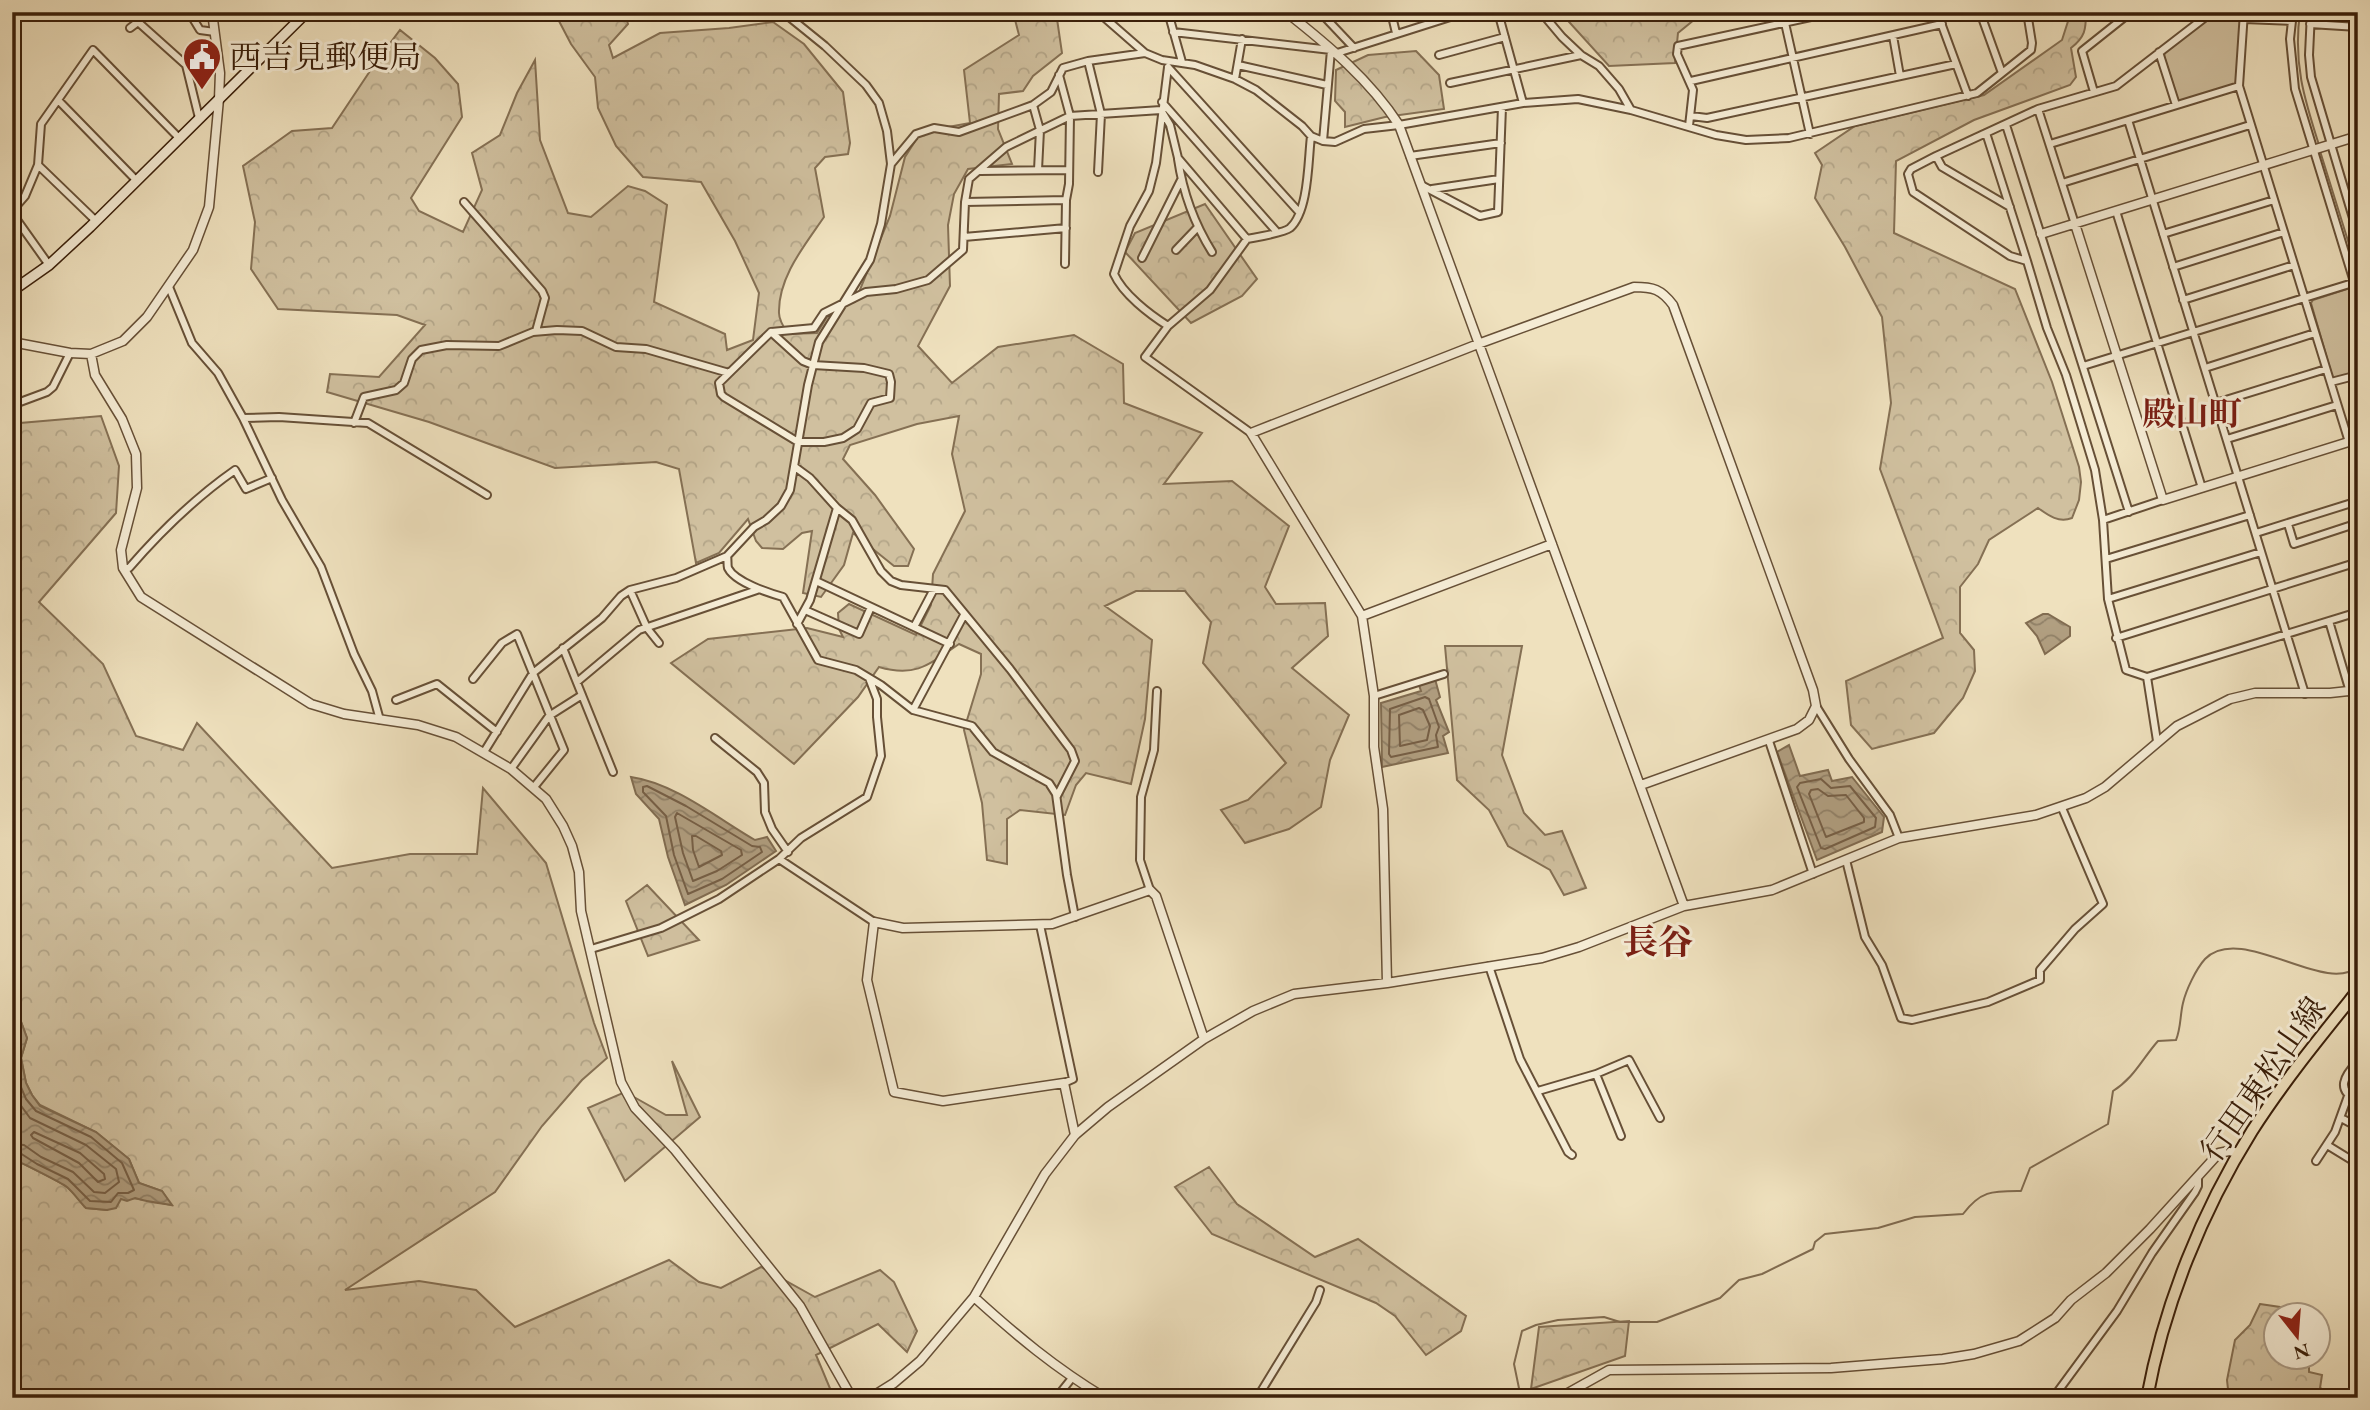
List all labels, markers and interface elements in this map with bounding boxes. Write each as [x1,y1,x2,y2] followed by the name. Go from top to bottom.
[181,36,223,91] public building icon: 西吉見郵便局
[229,36,421,78] place label: 西吉見郵便局
[2143,392,2242,435] district label: 殿山町
[1623,919,1693,964] district label: 長谷
[2191,988,2335,1170] street label: 行田東松山線
[2262,1302,2332,1372] north arrow
[2290,1338,2313,1366] text: N

